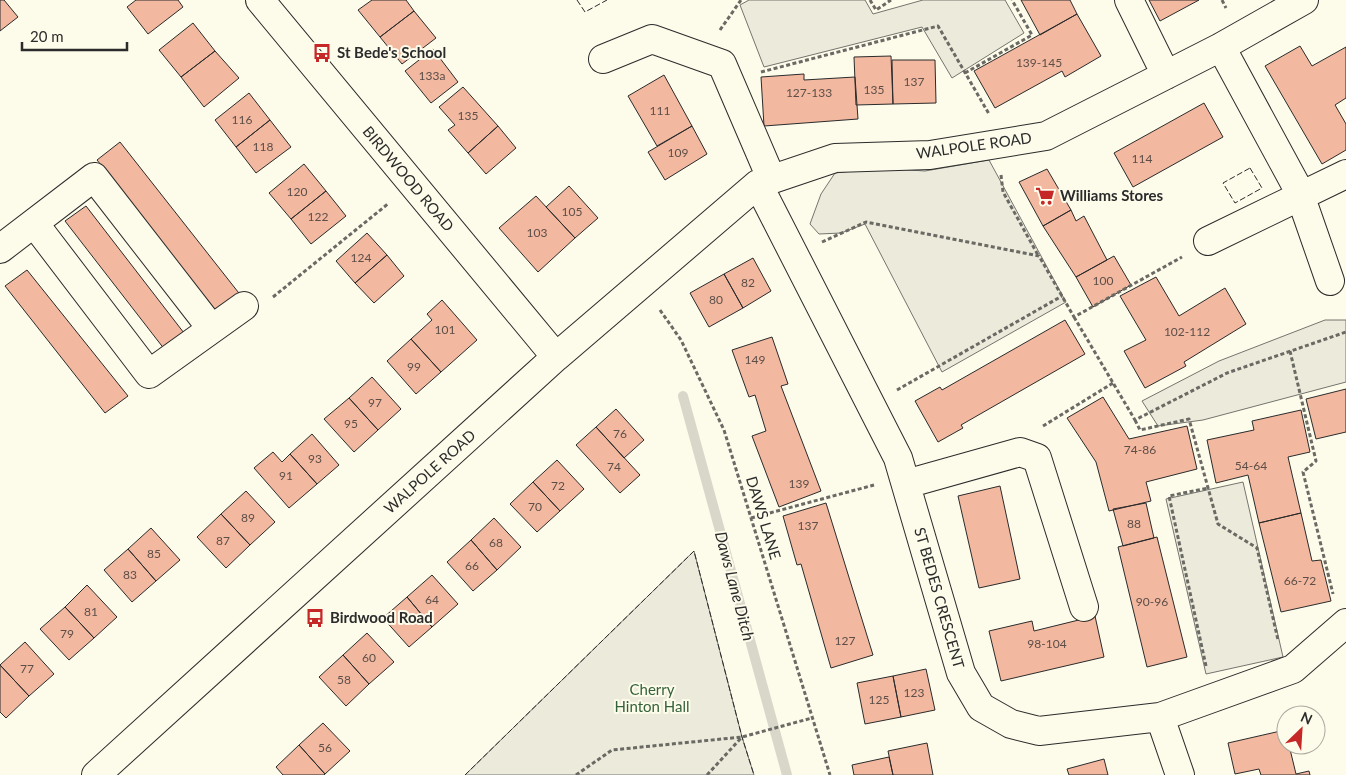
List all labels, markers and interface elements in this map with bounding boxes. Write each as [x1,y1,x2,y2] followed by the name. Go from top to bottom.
[22,20,128,52] scale bar
[30,27,64,45] text: 20 m
[311,42,333,64] bus stop icon: St Bede's School
[337,43,446,61] place label: St Bede's School
[1016,55,1062,70] house number: 139-145
[419,68,445,83] house number: 133a
[904,74,924,89] house number: 137
[864,82,884,97] house number: 135
[786,85,832,100] house number: 127-133
[650,103,670,118] house number: 111
[458,108,478,123] house number: 135
[232,112,252,127] house number: 116
[360,122,458,235] street label: BIRDWOOD ROAD
[915,128,1033,162] street label: WALPOLE ROAD
[253,139,273,154] house number: 118
[668,145,688,160] house number: 109
[1132,151,1152,166] house number: 114
[287,184,307,199] house number: 120
[1034,185,1056,207] supermarket icon: Williams Stores
[1060,186,1164,204] place label: Williams Stores
[562,204,582,219] house number: 105
[308,209,328,224] house number: 122
[527,225,547,240] house number: 103
[351,250,371,265] house number: 124
[1093,273,1113,288] house number: 100
[741,275,755,290] house number: 82
[709,292,723,307] house number: 80
[435,322,455,337] house number: 101
[1164,324,1210,339] house number: 102-112
[745,352,765,367] house number: 149
[407,359,421,374] house number: 99
[368,395,382,410] house number: 97
[344,416,358,431] house number: 95
[380,426,479,517] street label: WALPOLE ROAD
[613,426,627,441] house number: 76
[1124,442,1156,457] house number: 74-86
[308,451,322,466] house number: 93
[1235,458,1267,473] house number: 54-64
[607,459,621,474] house number: 74
[279,468,293,483] house number: 91
[743,474,785,561] street label: DAWS LANE
[789,476,809,491] house number: 139
[551,478,565,493] house number: 72
[528,499,542,514] house number: 70
[241,510,255,525] house number: 89
[1127,516,1141,531] house number: 88
[798,518,818,533] house number: 137
[911,525,969,671] street label: ST BEDES CRESCENT
[712,529,759,643] water label: Daws Lane Ditch
[216,533,230,548] house number: 87
[489,535,503,550] house number: 68
[147,546,161,561] house number: 85
[465,558,479,573] house number: 66
[123,567,137,582] house number: 83
[1284,573,1316,588] house number: 66-72
[425,592,439,607] house number: 64
[1136,594,1168,609] house number: 90-96
[84,604,98,619] house number: 81
[304,607,326,629] bus stop icon: Birdwood Road
[330,608,433,626] place label: Birdwood Road
[60,626,74,641] house number: 79
[835,633,855,648] house number: 127
[1027,636,1067,651] house number: 98-104
[362,650,376,665] house number: 60
[20,661,34,676] house number: 77
[337,672,351,687] house number: 58
[614,680,690,715] park label: Cherry Hinton Hall
[904,685,924,700] house number: 123
[869,692,889,707] house number: 125
[1276,705,1326,755] north arrow
[1298,708,1315,728] text: N
[318,740,332,755] house number: 56

